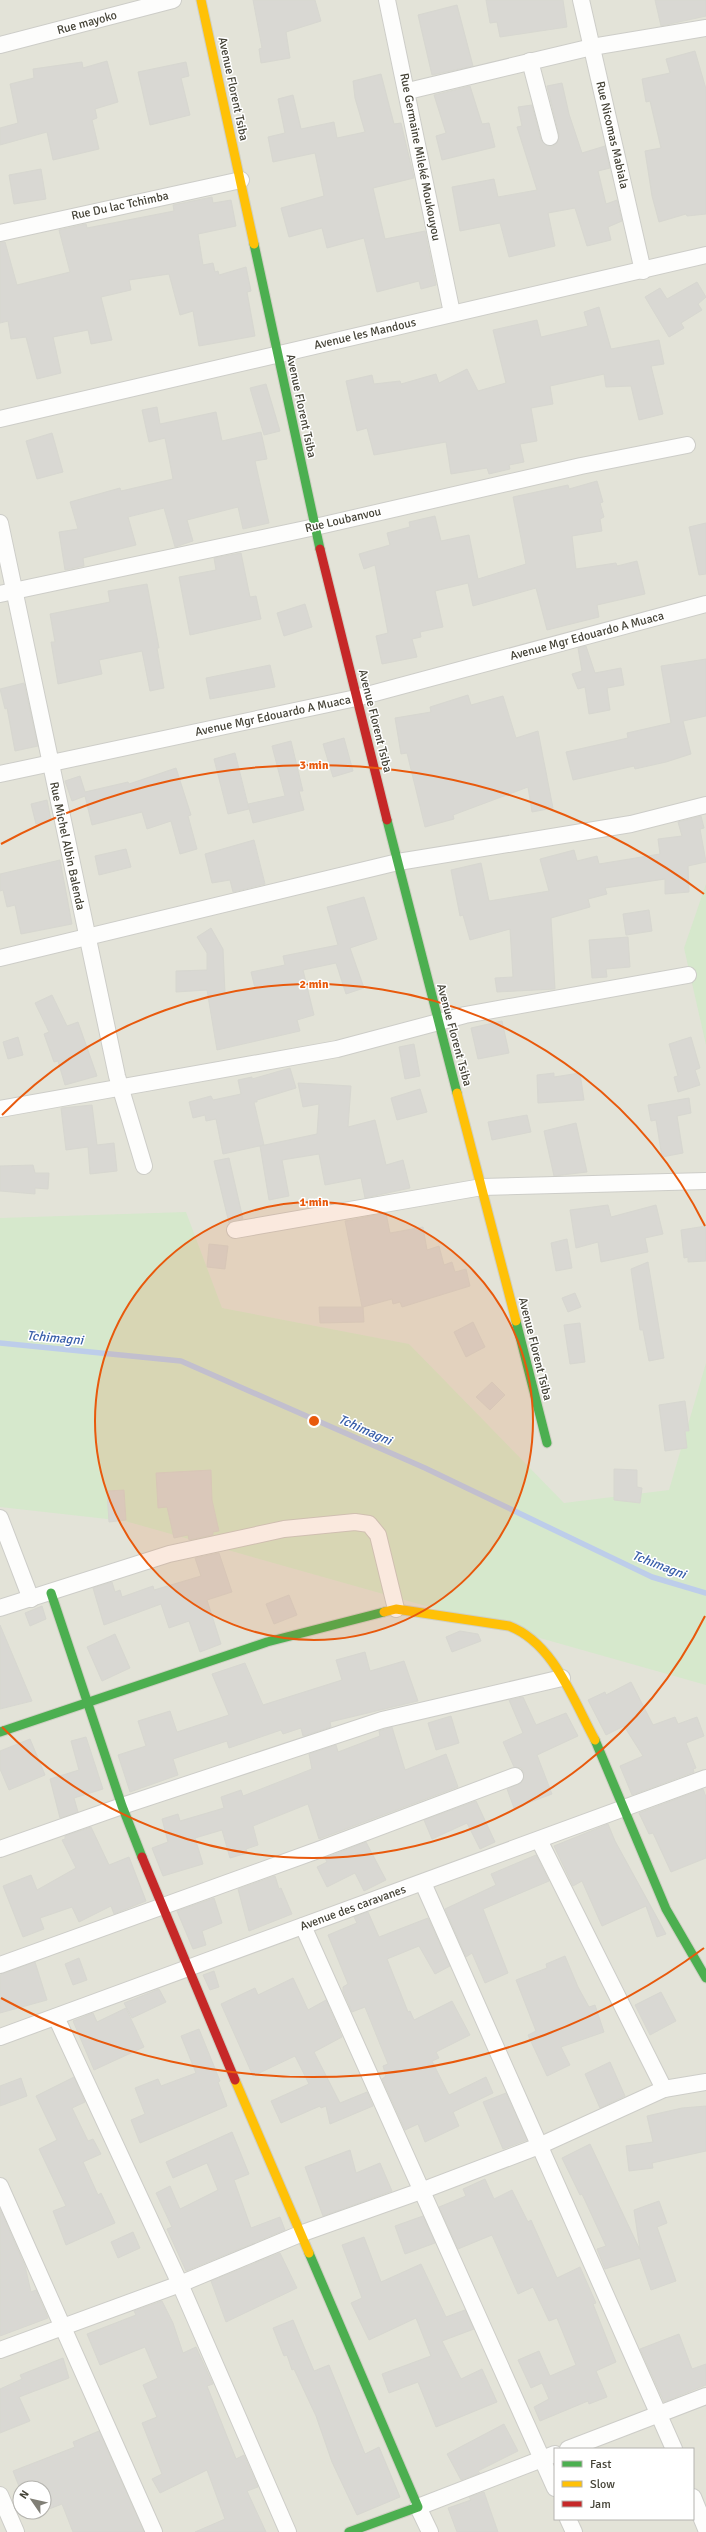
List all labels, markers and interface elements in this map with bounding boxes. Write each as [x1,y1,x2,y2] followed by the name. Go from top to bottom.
[55,8,119,38] street label: Rue mayoko
[215,36,251,142] street label: Avenue Florent Tsiba
[396,72,444,242] street label: Rue Germaine Mileké Moukouyou
[592,80,632,190] street label: Rue Nicomas Mabiala
[70,188,170,224] street label: Rue Du lac Tchimba
[313,315,417,353] street label: Avenue les Mandous
[283,353,319,459] street label: Avenue Florent Tsiba
[303,504,383,536] street label: Rue Loubanvou
[508,608,666,664] street label: Avenue Mgr Edouardo A Muaca
[355,668,395,774] street label: Avenue Florent Tsiba
[194,692,352,740] street label: Avenue Mgr Edouardo A Muaca
[300,758,329,773] text: 3 min
[46,781,88,911] street label: Rue Michel Albin Balenda
[300,977,329,992] text: 2 min
[433,982,475,1088] street label: Avenue Florent Tsiba
[300,1195,329,1210] text: 1 min
[515,1296,555,1402] street label: Avenue Florent Tsiba
[26,1328,85,1349] water label: Tchimagni
[336,1411,395,1449] water label: Tchimagni
[307,1414,321,1428] centre of rings
[630,1547,690,1583] water label: Tchimagni
[298,1882,408,1934] street label: Avenue des caravanes
[554,2448,694,2520] legend
[590,2457,611,2472] text: Fast
[590,2477,615,2492] text: Slow
[12,2480,52,2520] north arrow
[17,2488,32,2501] text: N
[590,2497,611,2512] text: Jam

